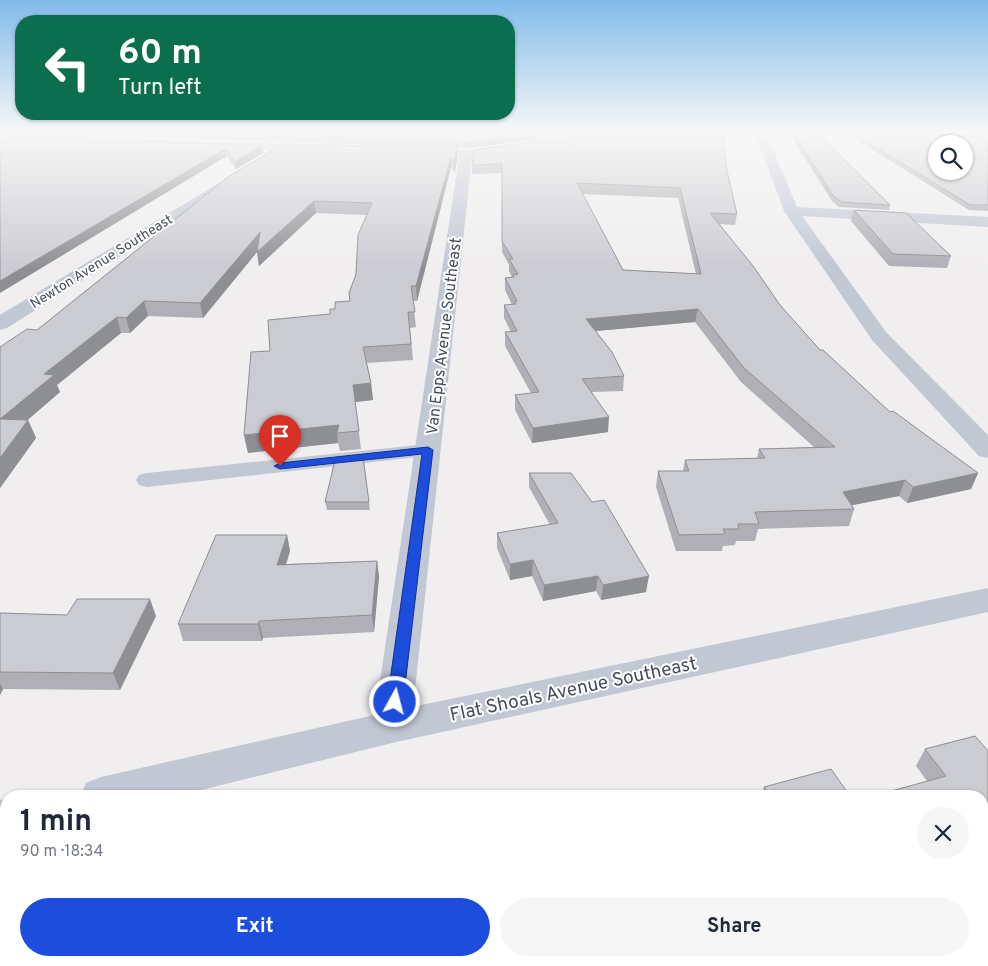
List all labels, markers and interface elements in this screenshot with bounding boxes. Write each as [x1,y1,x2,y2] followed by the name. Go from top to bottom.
[118,32,202,76] text: 60 m
[35,35,100,100] icon: left
[118,75,201,102] text: Turn left
[928,135,973,180] map controls
[928,135,973,180] button: search
[28,211,176,313] street label: Newton Avenue Southeast
[423,237,467,436] street label: Van Epps Avenue Southeast
[259,415,301,466] pin
[266,422,294,450] icon: arrive
[448,652,699,728] street label: Flat Shoals Avenue Southeast
[368,675,420,727] position arrow
[20,804,92,841] text: 1 min
[917,807,969,859] button: close
[20,842,103,862] text: 90 m · 18:34
[20,898,490,956] button: Exit
[500,898,969,956] button: Share

